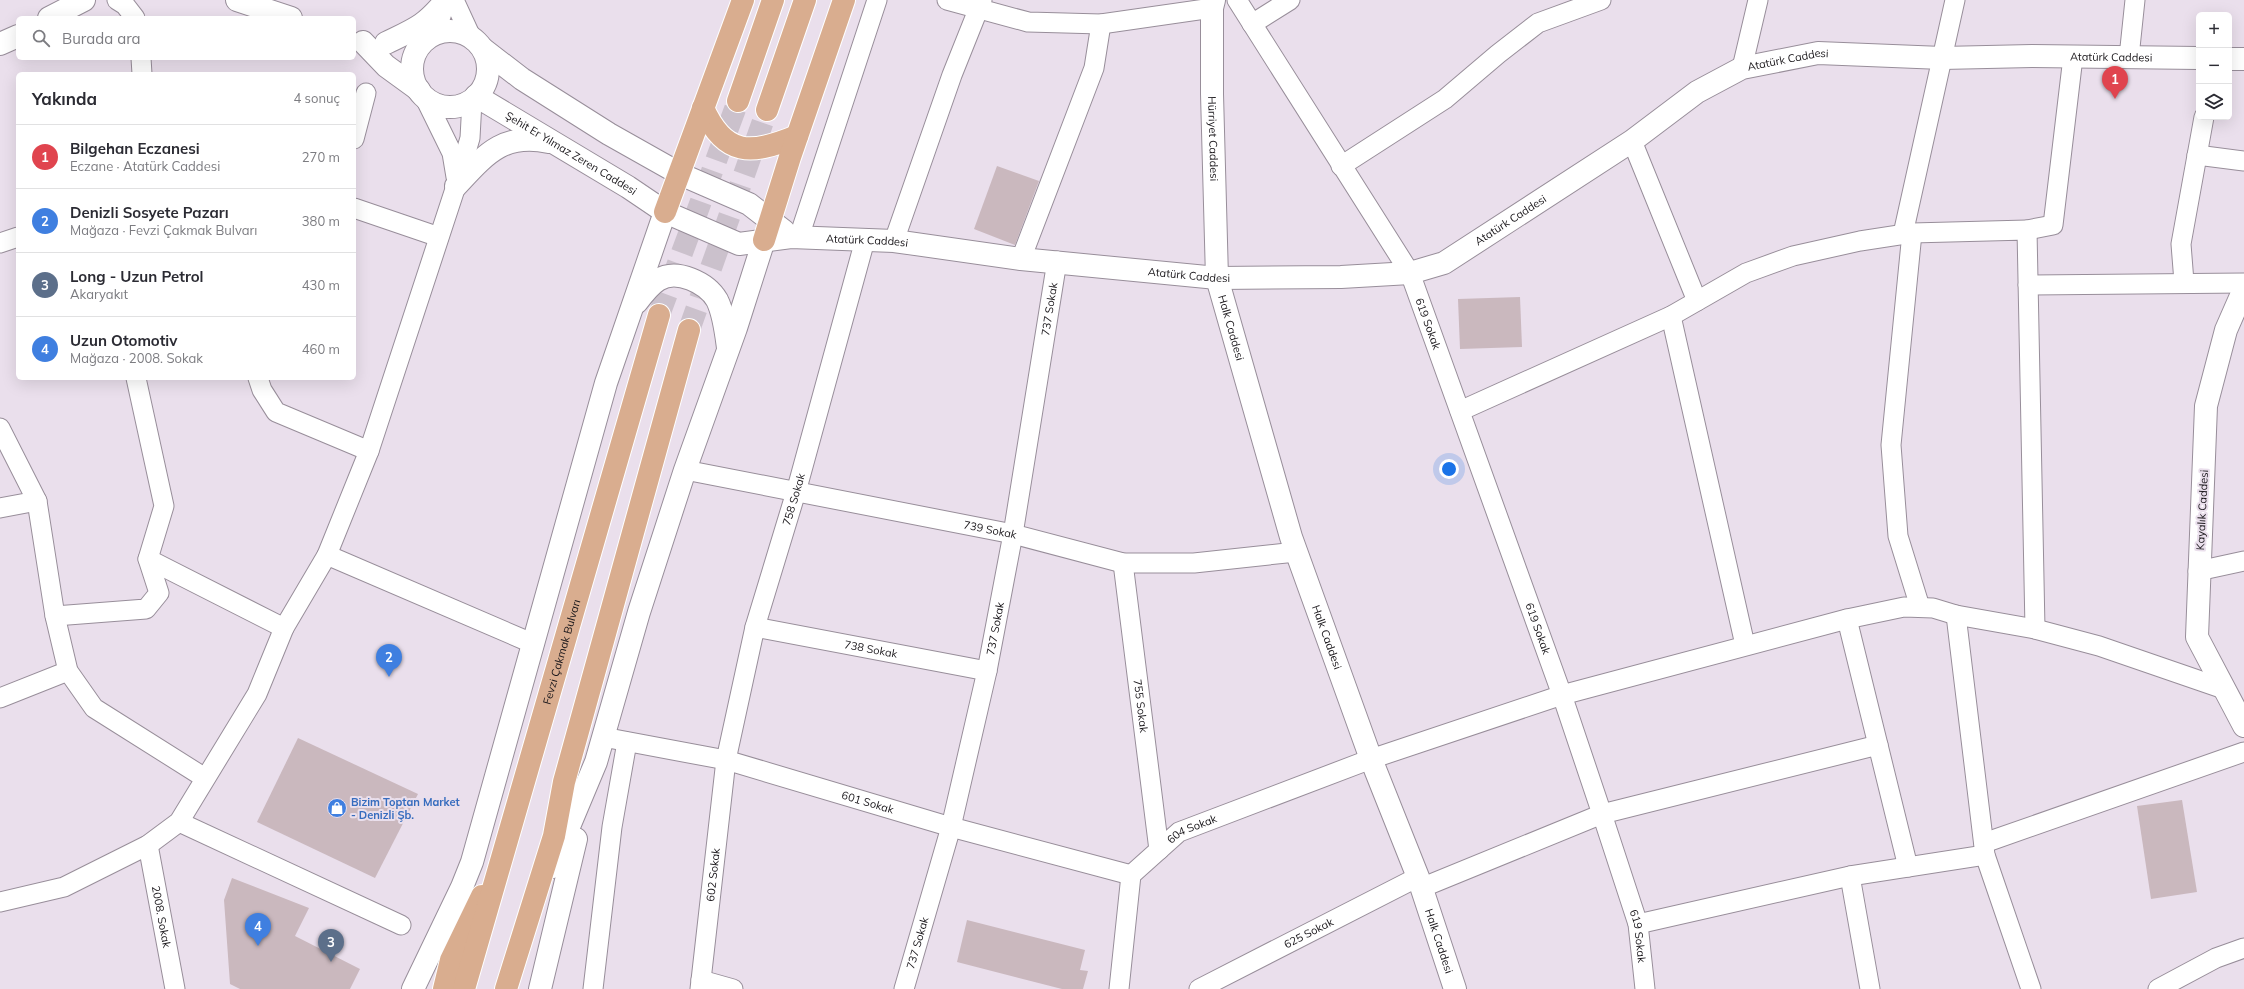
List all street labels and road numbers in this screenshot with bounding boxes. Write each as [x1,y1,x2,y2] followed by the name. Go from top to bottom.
[1746,46,1829,74] street label: Atatürk Caddesi
[2070,49,2152,64] street label: Atatürk Caddesi
[1205,96,1221,181] street label: Hürriyet Caddesi
[503,108,640,198] street label: Şehit Er Yılmaz Zeren Caddesi
[1472,192,1549,248] street label: Atatürk Caddesi
[826,231,909,250] street label: Atatürk Caddesi
[1147,264,1230,285] street label: Atatürk Caddesi
[1038,281,1060,337] street label: 737 Sokak
[1215,293,1247,362] street label: Halk Caddesi
[1413,296,1444,352] street label: 619 Sokak
[2193,469,2211,551] street label: Kayalık Caddesi
[779,471,808,527] street label: 758 Sokak
[963,518,1019,542] street label: 739 Sokak
[540,598,583,706] street label: Fevzi Çakmak Bulvarı
[983,601,1007,656] street label: 737 Sokak
[1522,601,1554,656] street label: 619 Sokak
[1309,603,1345,671] street label: Halk Caddesi
[843,637,899,661] street label: 738 Sokak
[1131,678,1151,734] street label: 755 Sokak
[840,788,896,817] street label: 601 Sokak
[1164,811,1219,847] street label: 604 Sokak
[703,847,723,902] street label: 602 Sokak
[149,885,174,949] street label: 2008. Sokak
[1422,907,1456,975] street label: Halk Caddesi
[1627,908,1649,964] street label: 619 Sokak
[1281,914,1336,951] street label: 625 Sokak
[903,915,932,971] street label: 737 Sokak

